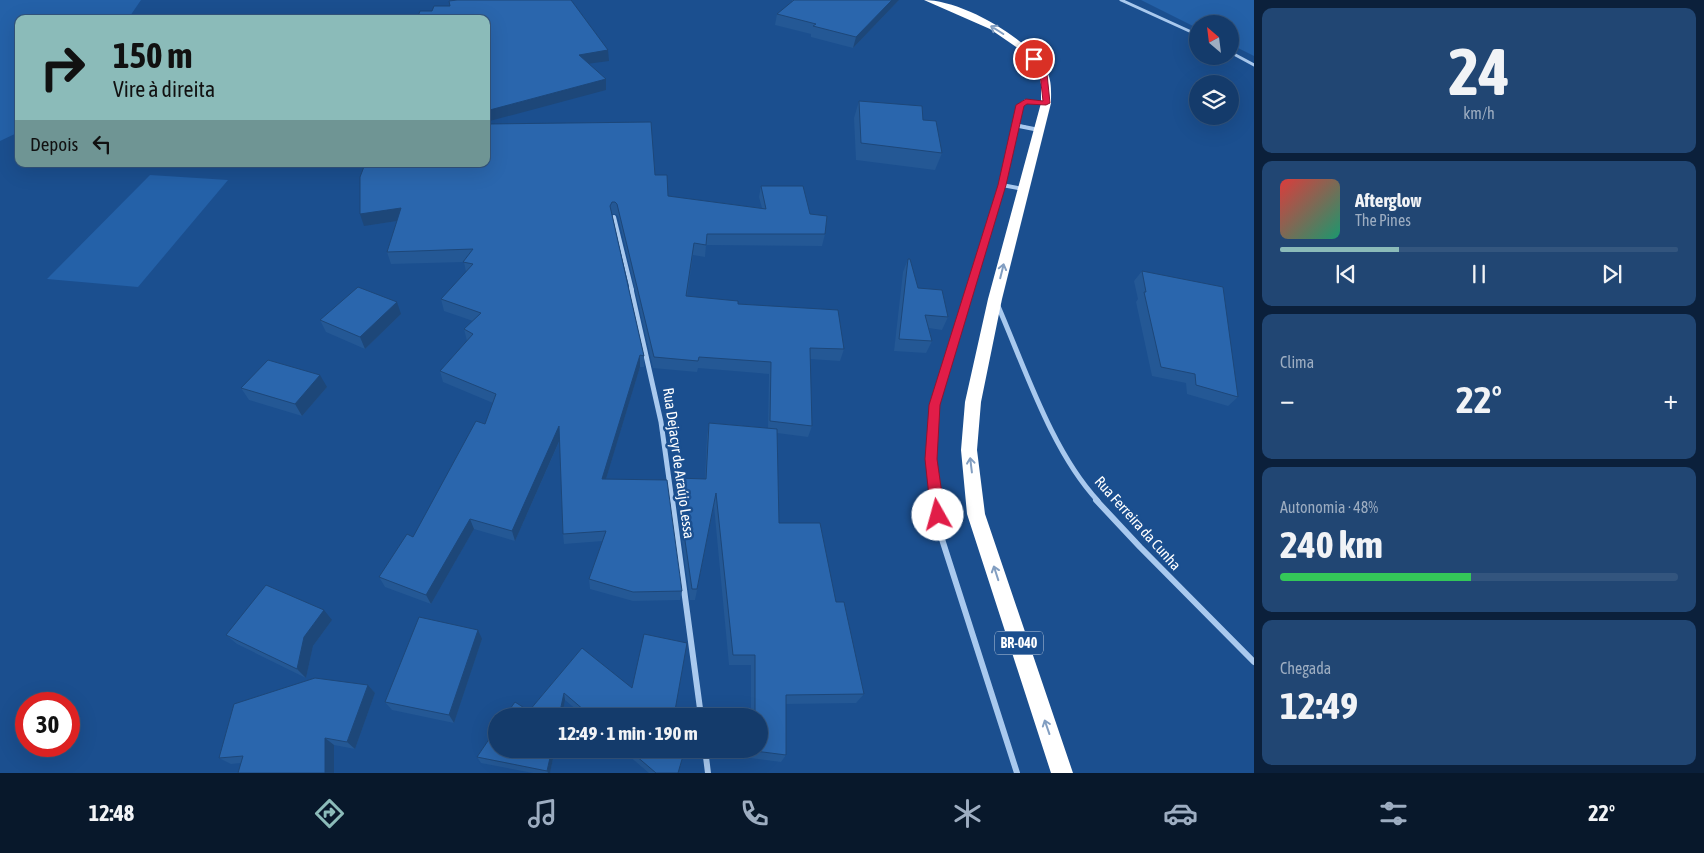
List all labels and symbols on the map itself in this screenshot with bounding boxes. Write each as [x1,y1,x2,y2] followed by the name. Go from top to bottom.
[1189,15,1239,65] north arrow
[991,25,1005,35] one-way arrow
[1013,38,1055,80] pin
[998,264,1007,280] one-way arrow
[660,387,698,539] street label: Rua Dejacyr de Araújo Lessa
[966,457,976,473] one-way arrow
[1091,473,1185,573] street label: Rua Ferreira da Cunha
[911,488,963,540] position arrow
[990,565,1000,581] one-way arrow
[995,632,1043,654] road number: BR-040
[15,692,80,757] speed limit sign: 30
[1042,720,1051,735] one-way arrow

